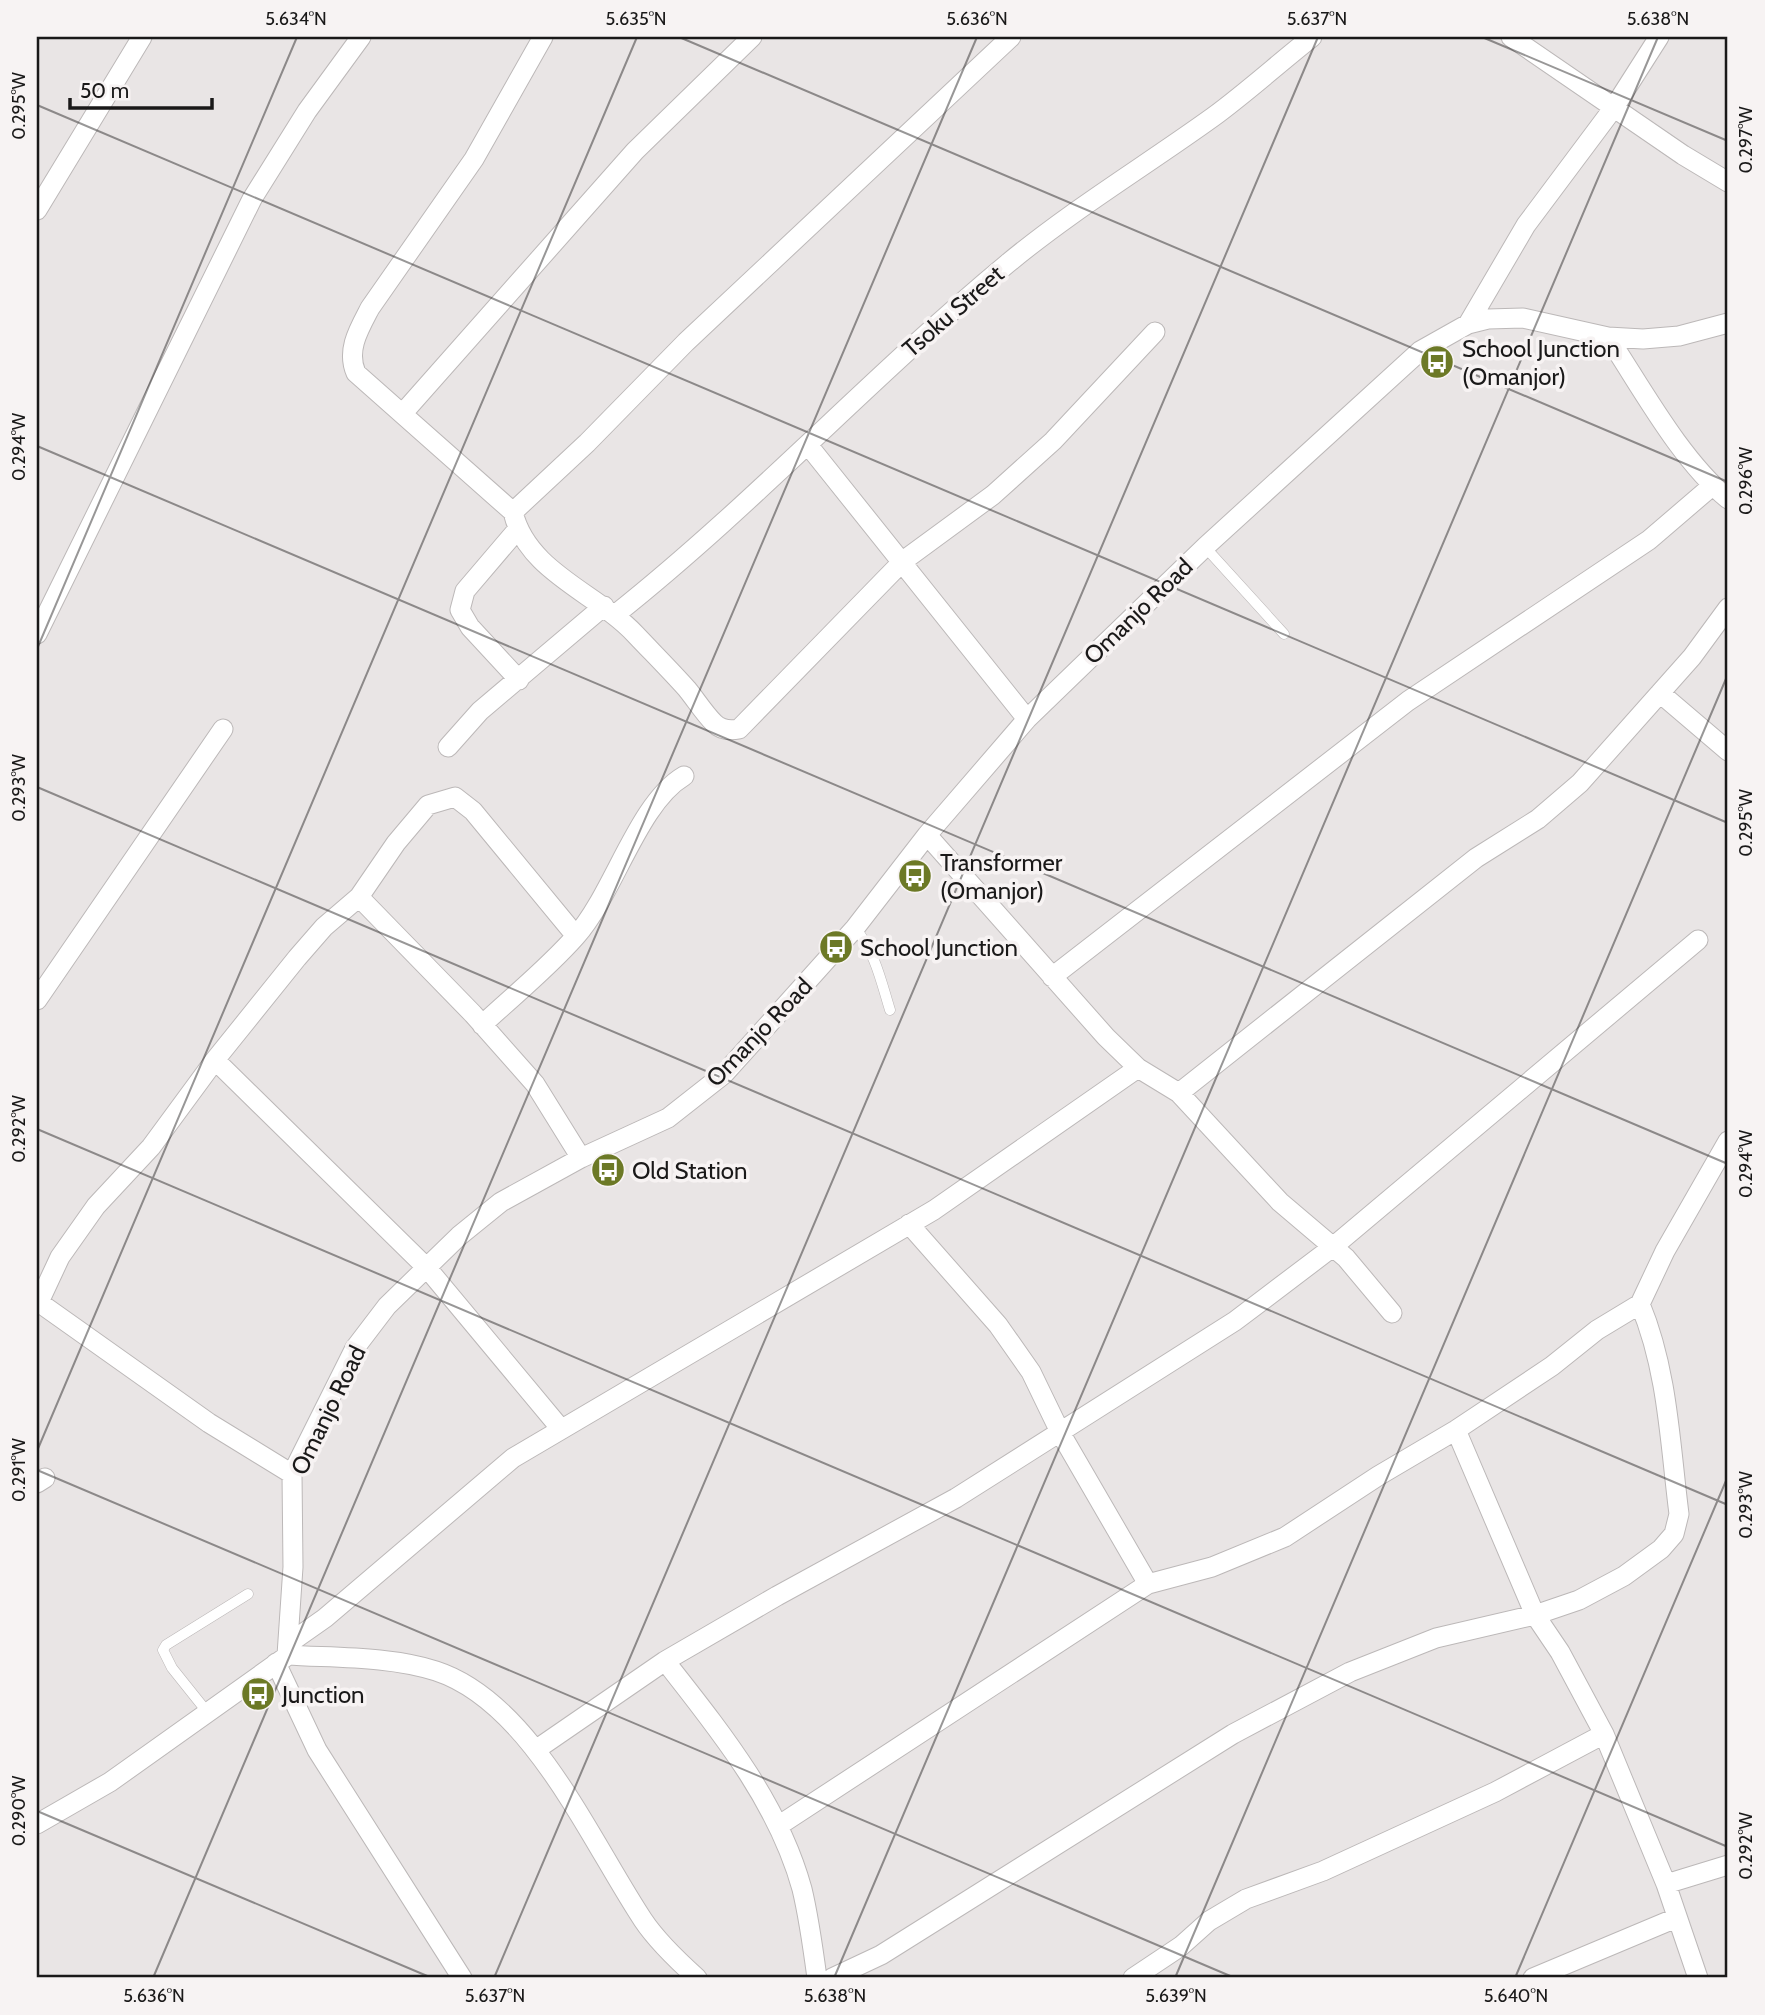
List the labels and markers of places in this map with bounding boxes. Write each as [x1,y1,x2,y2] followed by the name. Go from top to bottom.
[1462,334,1620,391] place label: School Junction (Omanjor)
[1418,343,1456,381] bus stop icon: School Junction (Omanjor)
[940,848,1063,905] place label: Transformer (Omanjor)
[896,857,934,895] bus stop icon: Transformer (Omanjor)
[817,928,855,966] bus stop icon: School Junction
[860,933,1018,962] place label: School Junction
[589,1151,627,1189] bus stop icon: Old Station
[632,1156,747,1185] place label: Old Station
[239,1675,277,1713] bus stop icon: Junction
[281,1680,365,1709] place label: Junction

